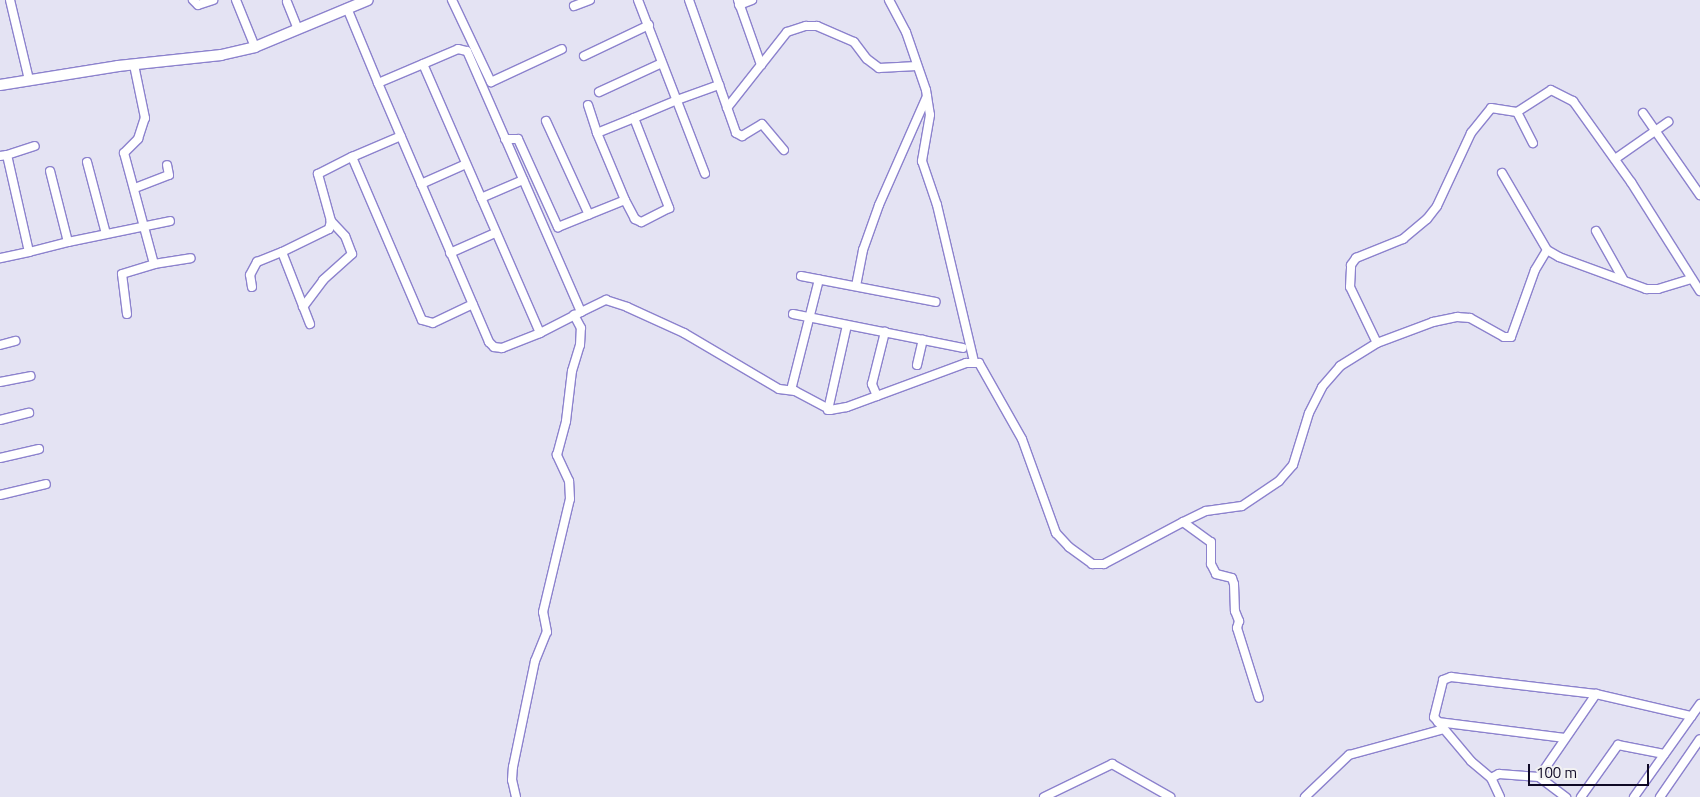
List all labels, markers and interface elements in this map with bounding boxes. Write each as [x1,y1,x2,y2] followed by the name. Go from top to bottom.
[1530,754,1651,786] scale bar
[1536,761,1577,784] text: 100 m

